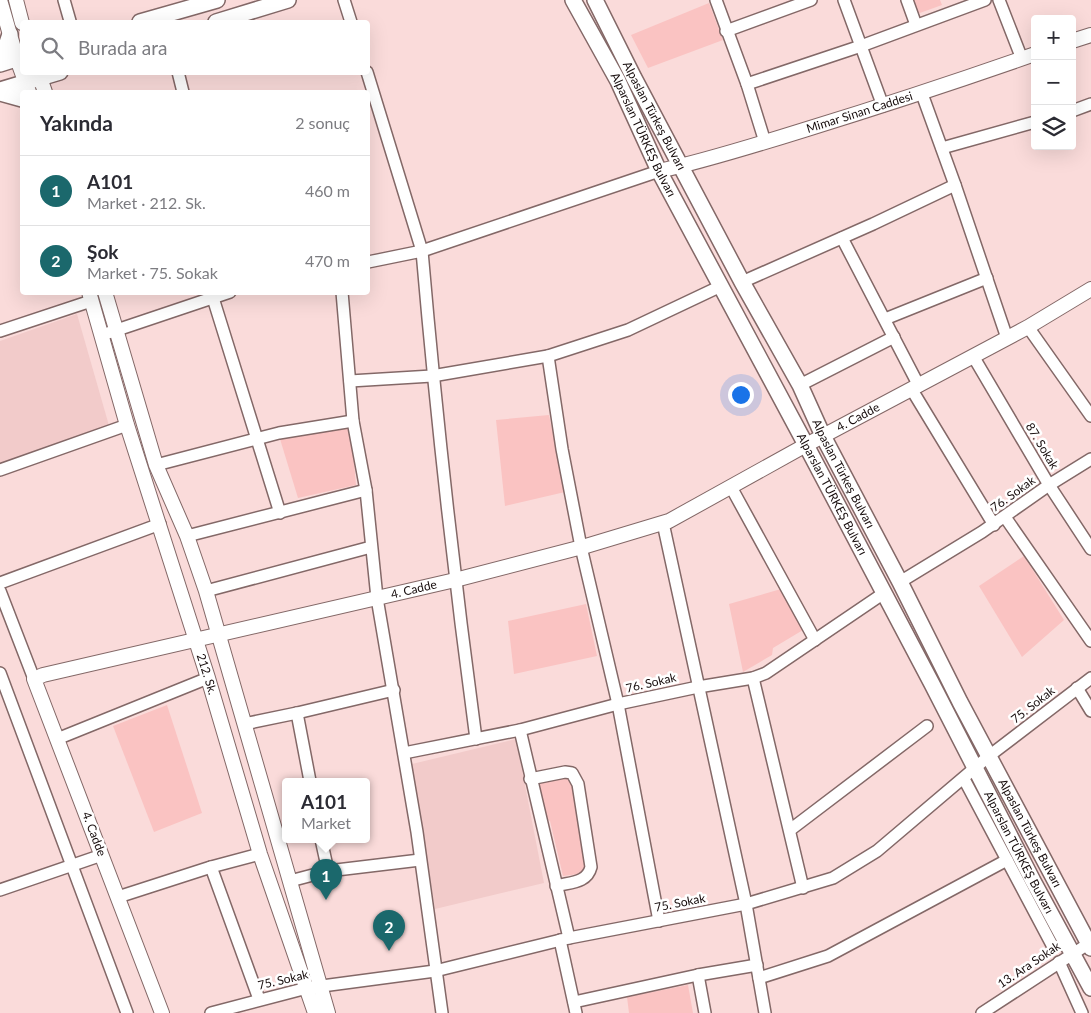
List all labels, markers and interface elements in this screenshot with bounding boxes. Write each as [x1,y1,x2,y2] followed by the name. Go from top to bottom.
[1031,15,1076,150] map controls
[1031,15,1076,60] button: +
[20,20,370,75] search box
[38,34,66,62] icon: search
[78,36,167,59] text: Burada ara
[620,59,689,173] street label: Alpaslan Türkeş Bulvarı
[1031,60,1076,105] button: −
[608,70,679,199] street label: Alparslan TÜRKEŞ Bulvarı
[804,88,915,136] street label: Mimar Sinan Caddesi
[1031,105,1076,150] button: layers
[40,110,113,135] text: Yakında
[295,113,350,132] text: 2 sonuç
[87,170,133,193] text: A101
[51,181,61,200] text: 1
[305,181,350,200] text: 460 m
[87,193,206,212] text: Market · 212. Sk.
[87,240,118,263] text: Şok
[51,251,61,270] text: 2
[305,251,350,270] text: 470 m
[87,263,218,282] text: Market · 75. Sokak
[728,382,754,408] your location
[834,399,882,434] street label: 4. Cadde
[809,417,878,531] street label: Alpaslan Türkeş Bulvarı
[1023,420,1063,472] street label: 87. Sokak
[794,430,871,557] street label: Alparslan TÜRKEŞ Bulvarı
[988,472,1039,515] street label: 76. Sokak
[389,576,438,602] street label: 4. Cadde
[194,652,221,697] street label: 212. Sk.
[624,669,678,696] street label: 76. Sokak
[1008,682,1058,726] street label: 75. Sokak
[995,776,1065,890] street label: Alpaslan Türkeş Bulvarı
[282,778,370,843] popup
[981,788,1057,916] street label: Alparslan TÜRKEŞ Bulvarı
[301,790,347,813] text: A101
[79,809,110,858] street label: 4. Cadde
[301,813,351,832] text: Market
[310,859,342,900] pin: 1
[653,890,707,915] street label: 75. Sokak
[373,910,405,951] pin: 2
[995,938,1064,991] street label: 13. Ara Sokak
[256,966,310,993] street label: 75. Sokak

